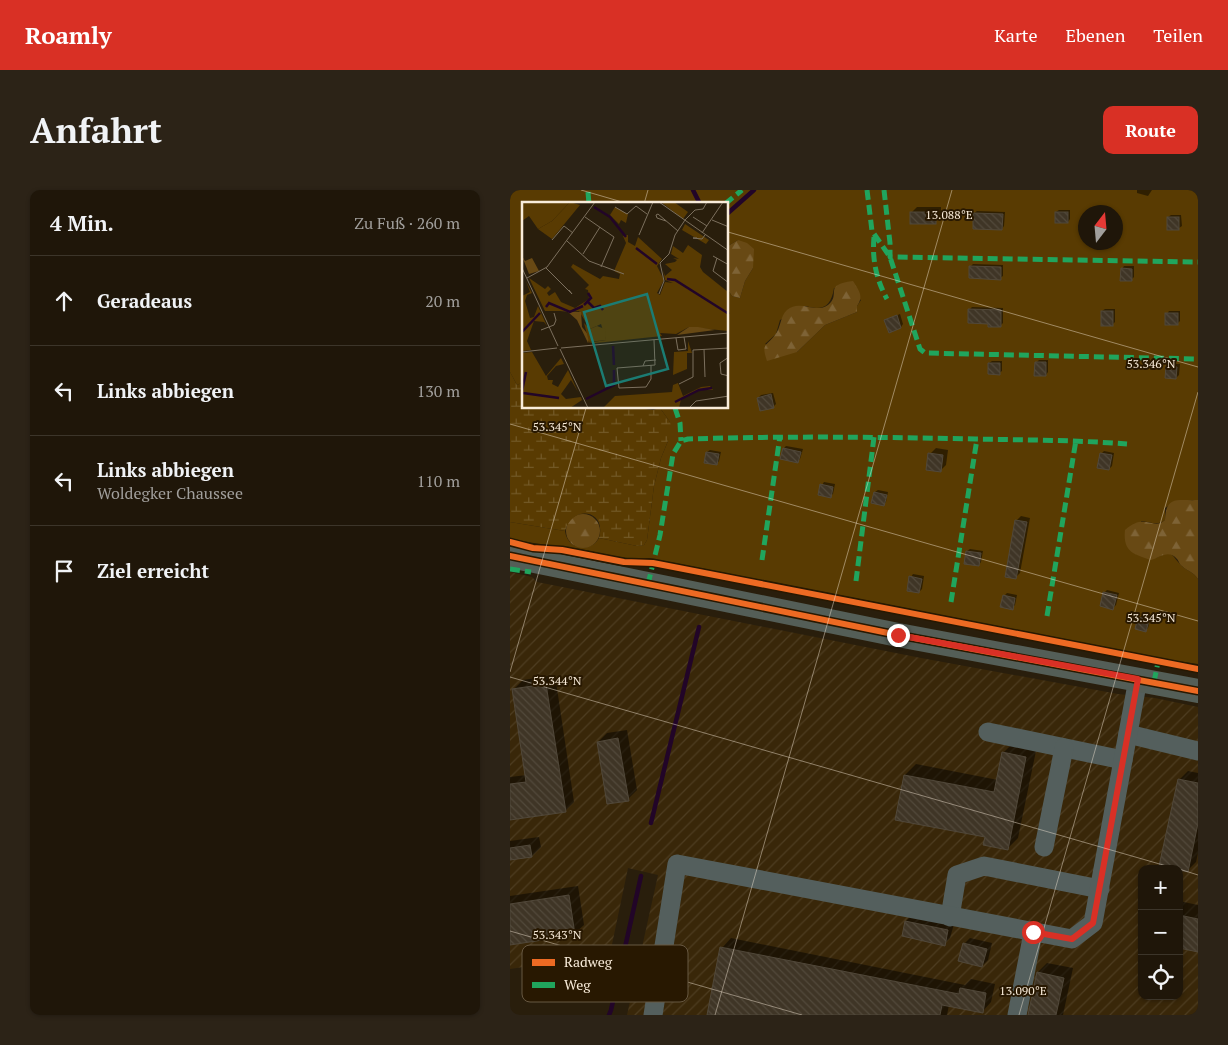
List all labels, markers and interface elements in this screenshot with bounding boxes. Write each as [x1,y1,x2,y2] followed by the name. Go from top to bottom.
[25,19,112,51] text: Roamly
[994,23,1038,47] text: Karte
[1066,23,1125,47] text: Ebenen
[1153,23,1203,47] text: Teilen
[1103,106,1198,154] button: Route
[30,107,162,153] text: Anfahrt
[522,202,729,409] inset map
[1078,205,1123,250] north arrow
[925,207,973,222] text: 13.088°E
[50,209,114,237] text: 4 Min.
[354,212,460,234] text: Zu Fuß · 260 m
[50,287,78,315] icon: ahead
[97,288,192,313] text: Geradeaus
[425,290,460,312] text: 20 m
[1126,356,1176,371] text: 53.346°N
[50,377,78,405] icon: left
[97,378,234,403] text: Links abbiegen
[417,380,460,402] text: 130 m
[532,419,582,434] text: 53.345°N
[97,457,234,482] text: Links abbiegen
[50,467,78,495] icon: left
[417,470,460,492] text: 110 m
[97,482,243,504] text: Woldegker Chaussee
[50,557,78,585] icon: arrive
[97,558,209,583] text: Ziel erreicht
[1126,610,1176,625] text: 53.345°N
[887,624,910,647] route end
[532,673,582,688] text: 53.344°N
[1138,865,1183,1000] map controls
[1138,865,1183,910] button: +
[1138,910,1183,955] button: −
[1022,921,1045,944] route start
[532,927,582,942] text: 53.343°N
[522,945,688,1002] legend
[564,952,613,971] text: Radweg
[1138,955,1183,1000] button: locate
[564,975,591,994] text: Weg
[999,983,1047,998] text: 13.090°E

